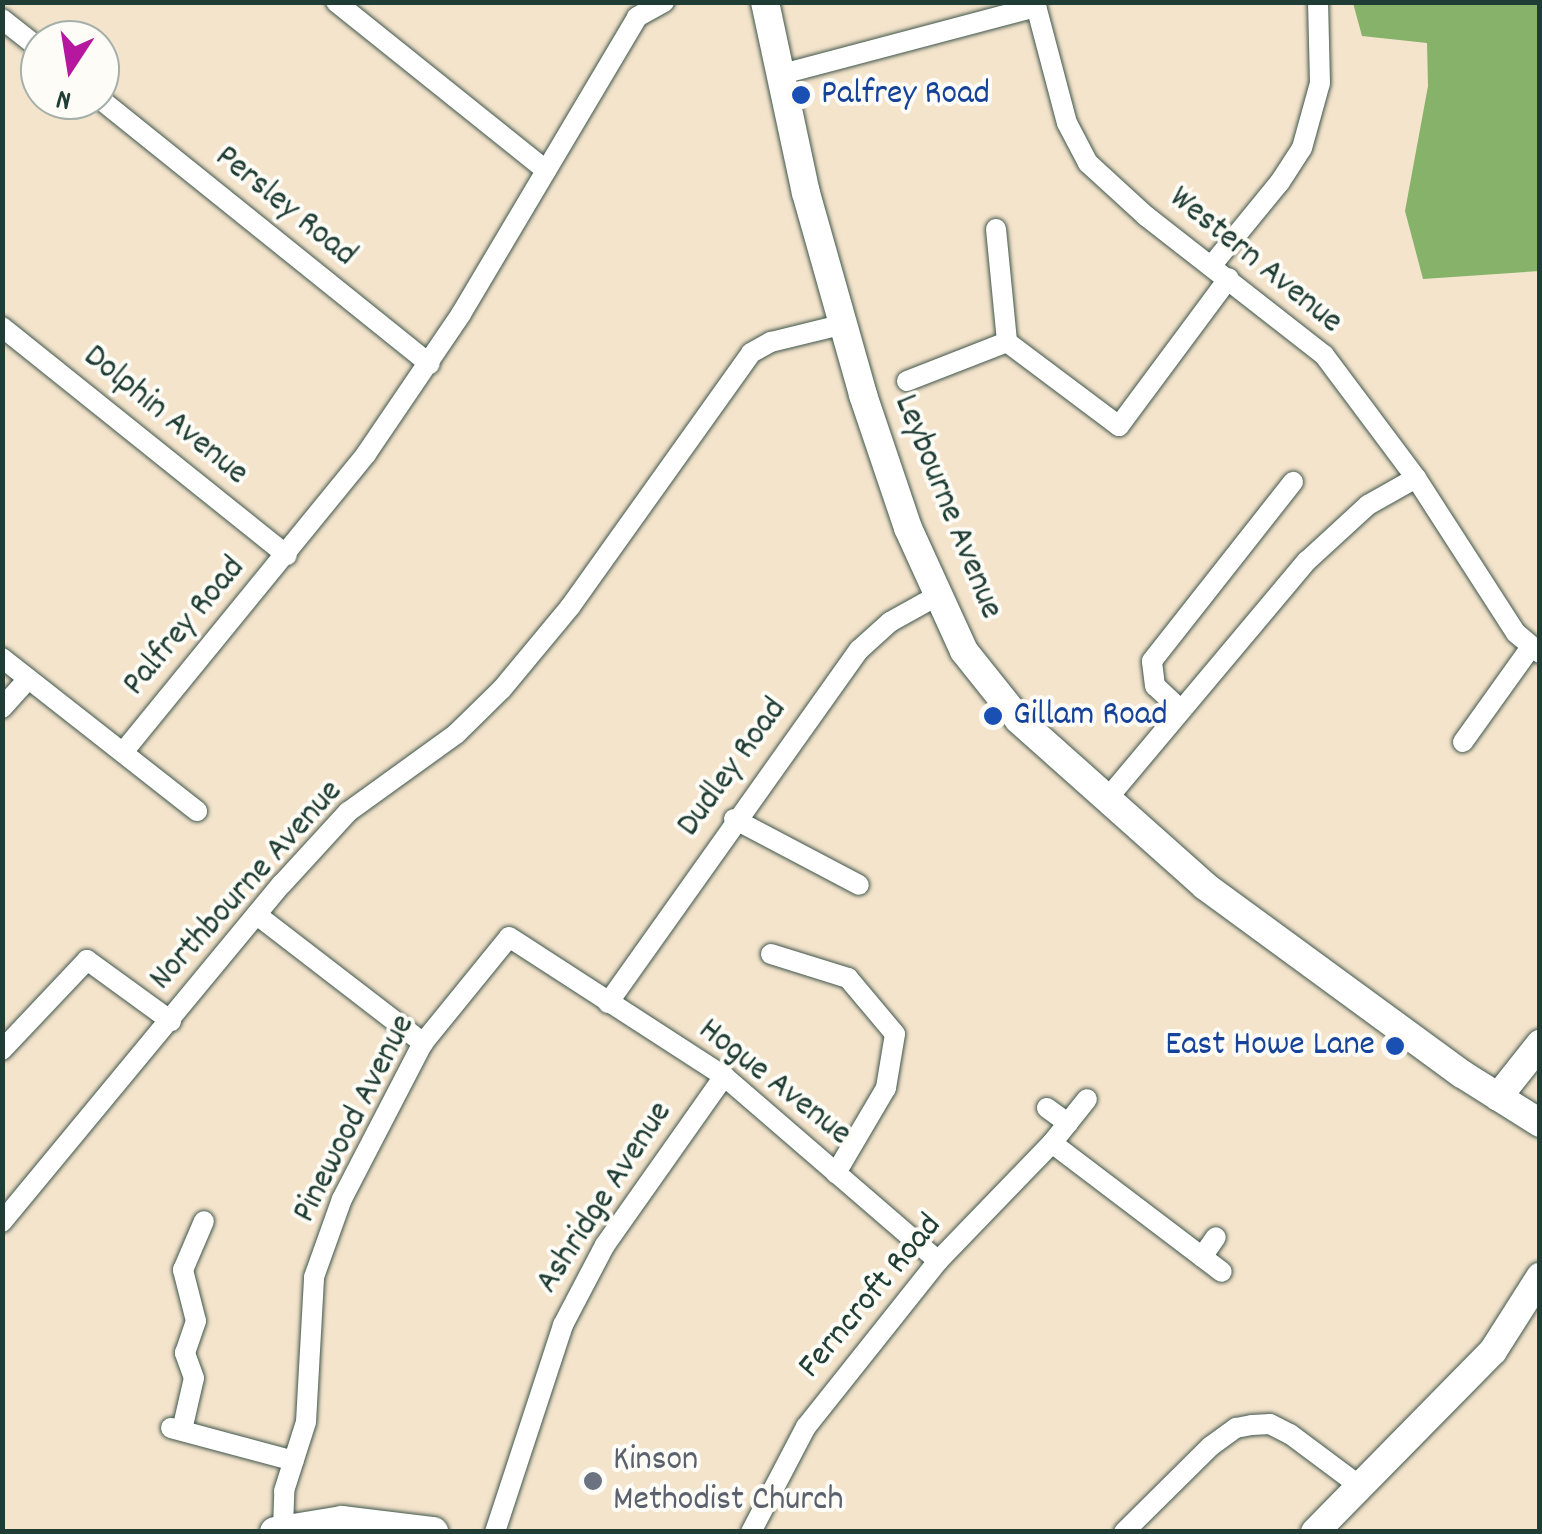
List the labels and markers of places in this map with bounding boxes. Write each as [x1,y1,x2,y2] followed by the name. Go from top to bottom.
[821,74,990,116] place label: Palfrey Road
[790,84,812,106] marker: Palfrey Road
[1013,695,1168,737] place label: Gillam Road
[982,705,1004,727] marker: Gillam Road
[1165,1025,1375,1067] place label: East Howe Lane
[1384,1035,1406,1057] marker: East Howe Lane
[613,1440,843,1522] place label: Kinson Methodist Church
[582,1470,604,1492] marker: Kinson Methodist Church

